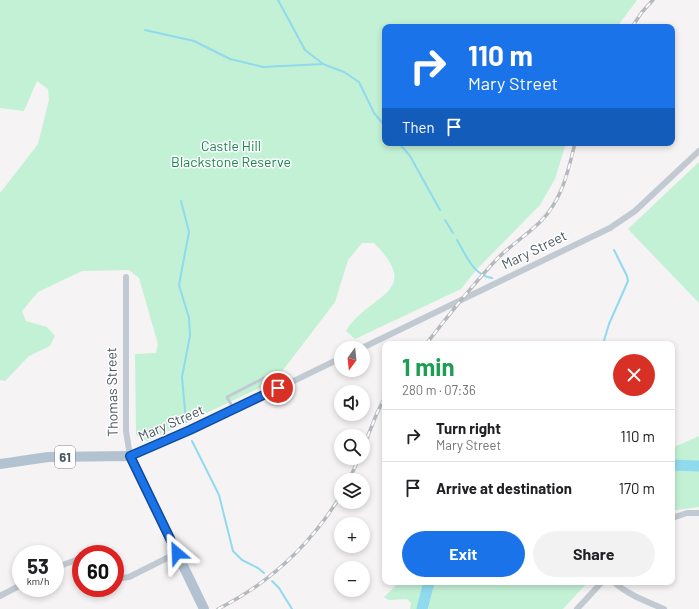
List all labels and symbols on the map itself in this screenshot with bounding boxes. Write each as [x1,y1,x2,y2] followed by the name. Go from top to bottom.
[171,137,291,170] park label: Castle Hill Blackstone Reserve
[499,227,569,273] street label: Mary Street
[334,341,370,377] north arrow
[102,347,121,437] street label: Thomas Street
[261,371,295,405] pin
[135,401,206,445] street label: Mary Street
[55,446,75,468] road number: 61
[156,532,198,574] position arrow
[72,545,124,597] speed limit sign: 60

